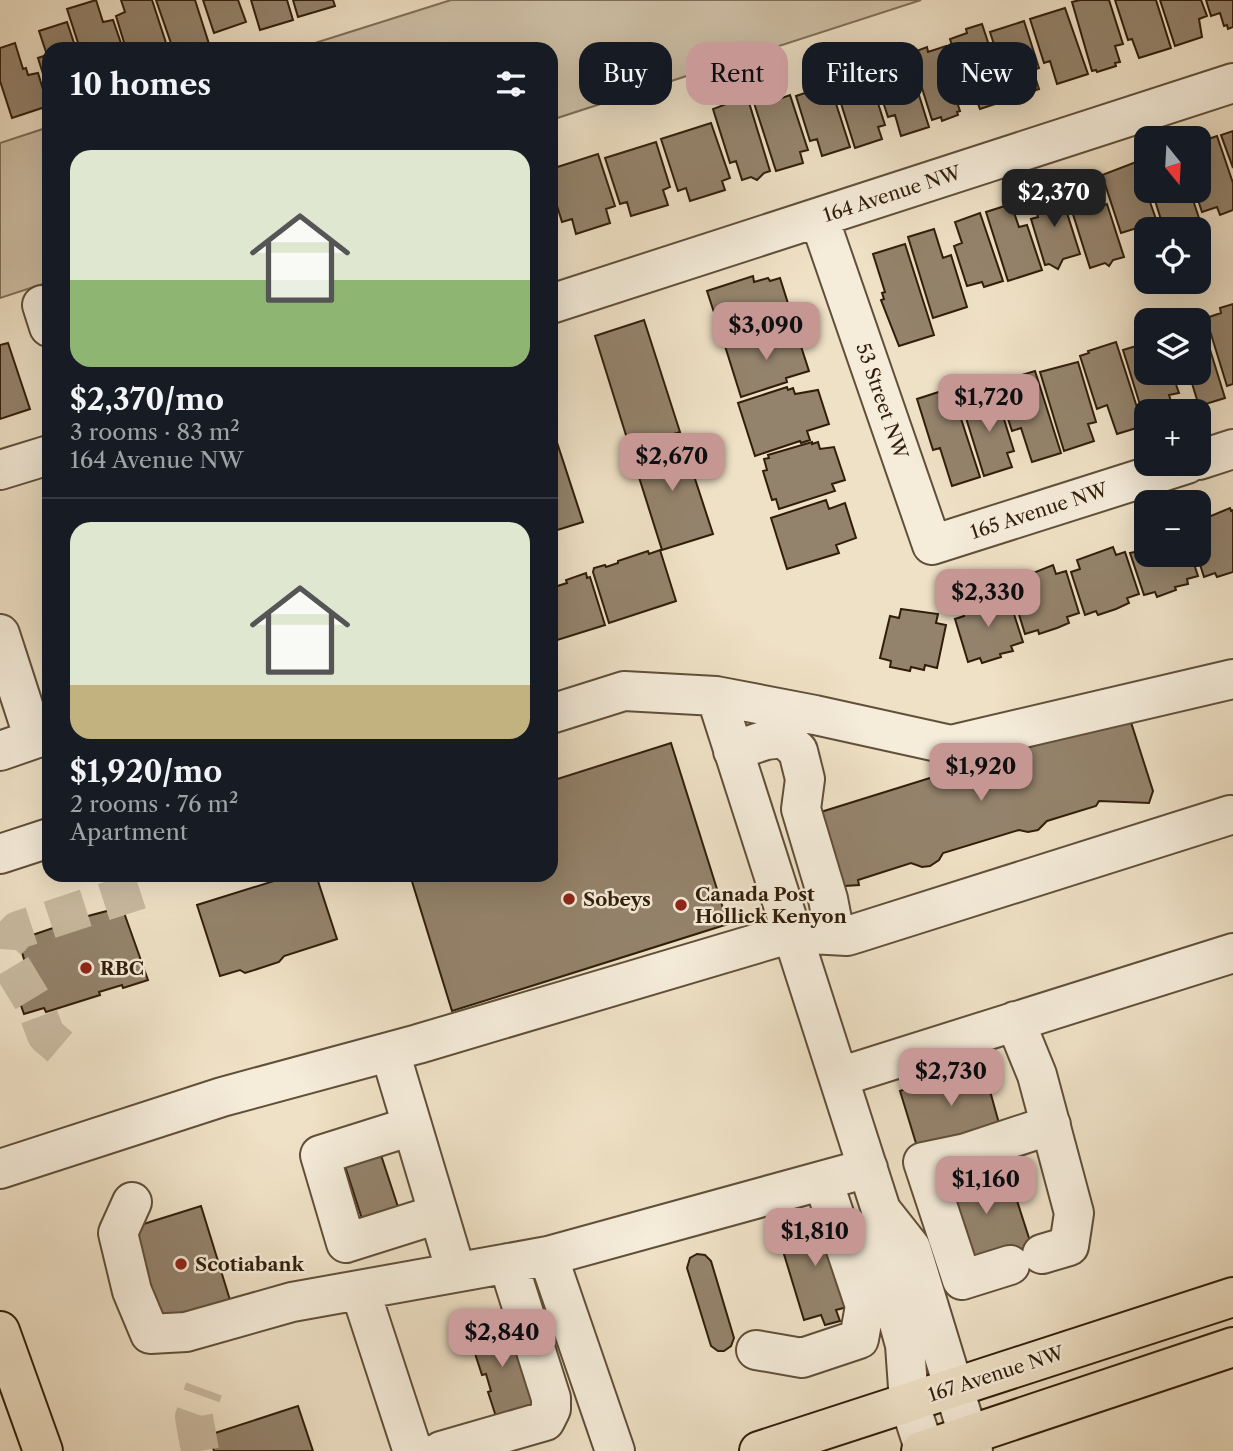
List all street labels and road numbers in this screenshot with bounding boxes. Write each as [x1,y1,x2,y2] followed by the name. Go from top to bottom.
[820,161,965,227] street label: 164 Avenue NW
[851,340,913,463] street label: 53 Street NW
[968,478,1112,544] street label: 165 Avenue NW
[925,1341,1068,1407] street label: 167 Avenue NW

